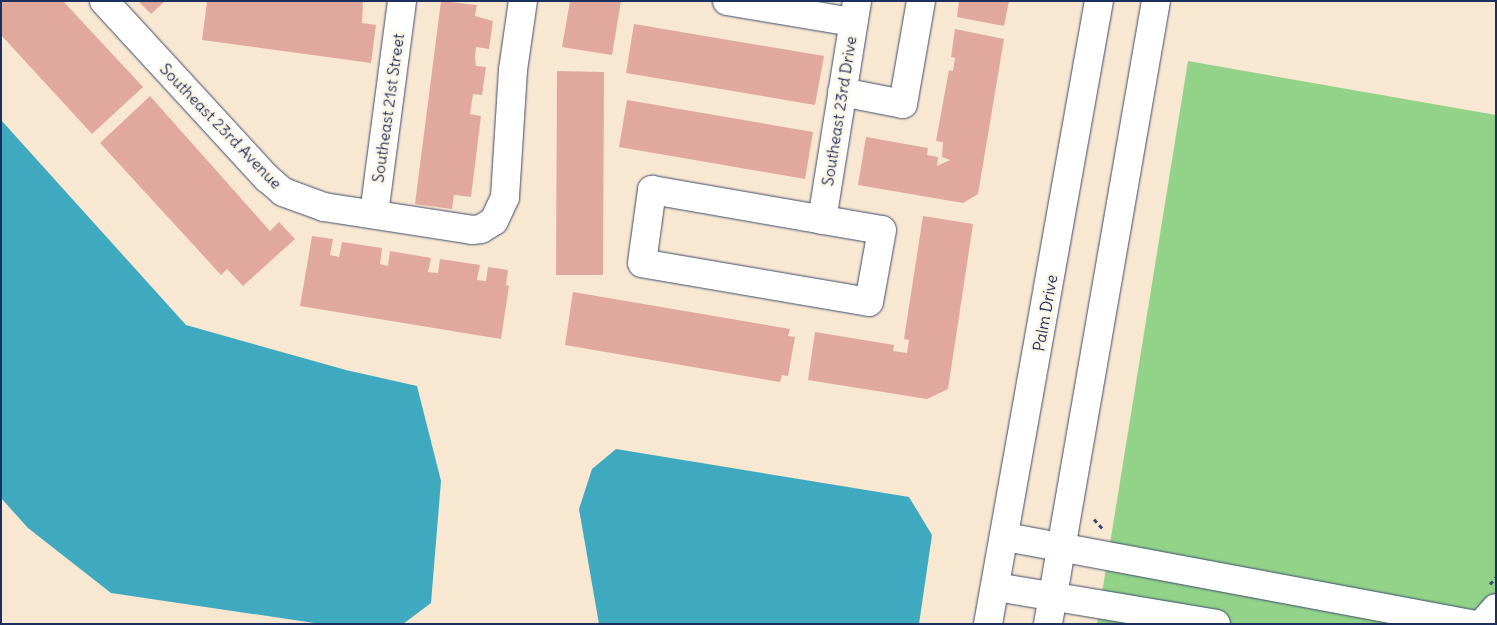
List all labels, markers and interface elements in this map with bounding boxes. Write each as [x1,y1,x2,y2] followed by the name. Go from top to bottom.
[368,32,408,184] street label: Southeast 21st Street
[818,35,860,187] street label: Southeast 23rd Drive
[156,59,286,193] street label: Southeast 23rd Avenue
[1029,273,1061,353] street label: Palm Drive

